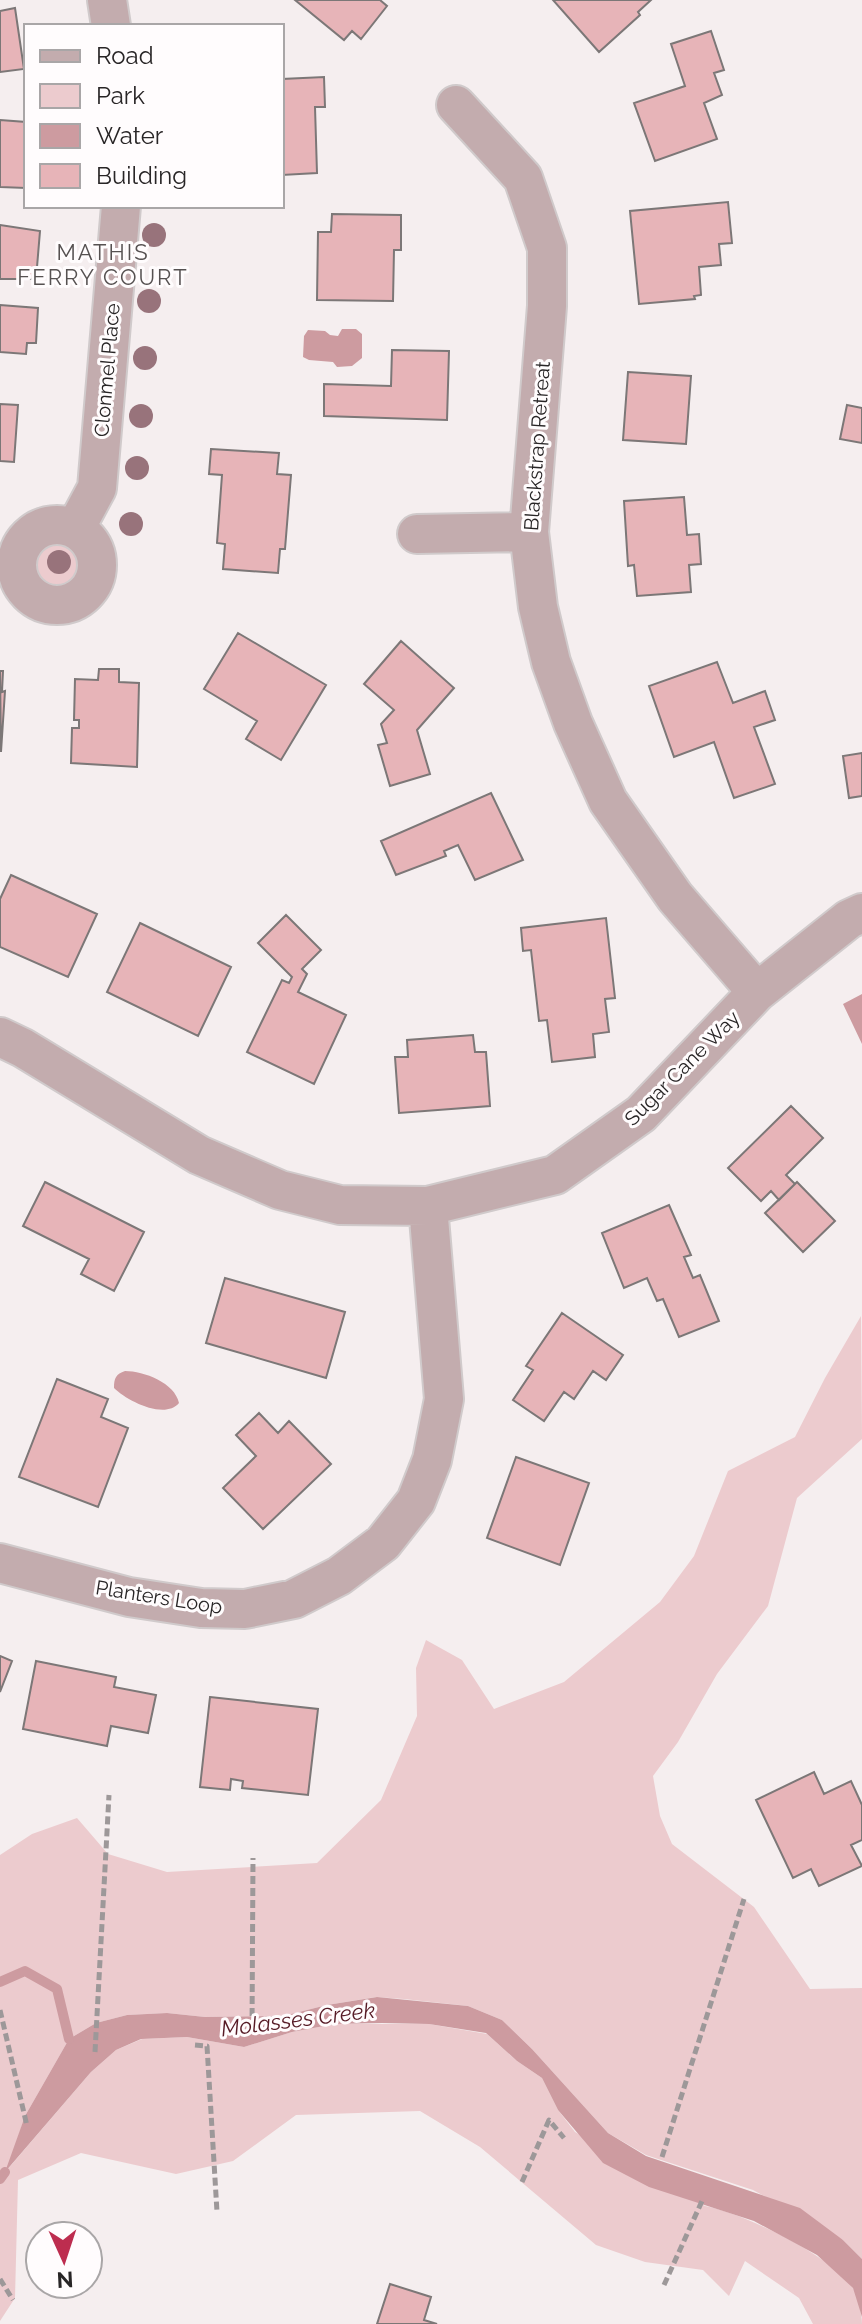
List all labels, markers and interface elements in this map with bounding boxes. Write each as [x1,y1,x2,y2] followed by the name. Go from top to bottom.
[24,24,284,208] legend
[96,41,154,70] text: Road
[96,81,145,110] text: Park
[96,121,164,150] text: Water
[96,161,187,190] text: Building
[17,239,189,290] district label: MATHIS FERRY COURT
[89,302,125,438] street label: Clonmel Place
[519,360,555,532] street label: Blackstrap Retreat
[620,1005,745,1130] street label: Sugar Cane Way
[94,1575,224,1619] street label: Planters Loop
[220,1997,377,2041] water label: Molasses Creek
[24,2220,104,2300] north arrow
[56,2267,74,2293] text: N

